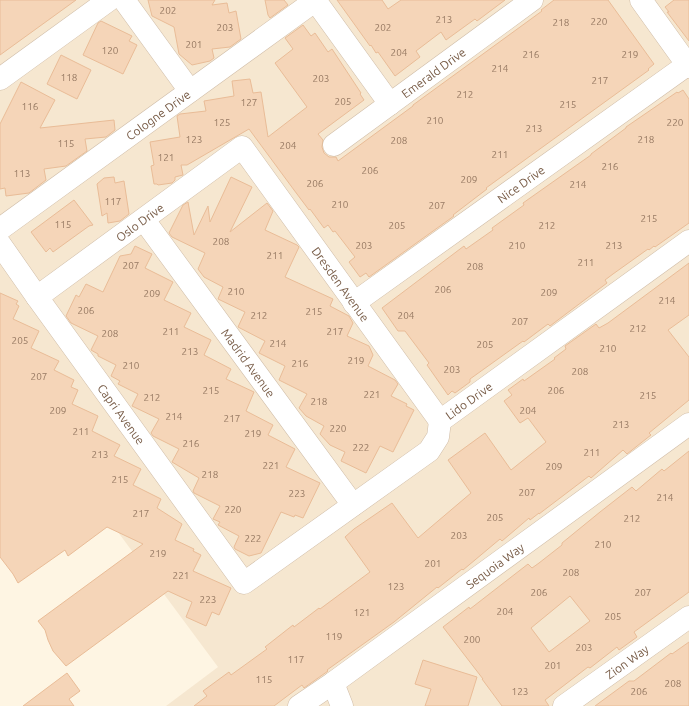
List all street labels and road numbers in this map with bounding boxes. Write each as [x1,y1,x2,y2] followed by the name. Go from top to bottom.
[399,45,468,100] street label: Emerald Drive
[123,87,193,142] street label: Cologne Drive
[495,163,547,205] street label: Nice Drive
[113,200,166,244] street label: Oslo Drive
[310,244,372,324] street label: Dresden Avenue
[219,326,278,399] street label: Madrid Avenue
[443,379,494,421] street label: Lido Drive
[95,381,148,447] street label: Capri Avenue
[463,540,526,591] street label: Sequoia Way
[603,642,651,681] street label: Zion Way

